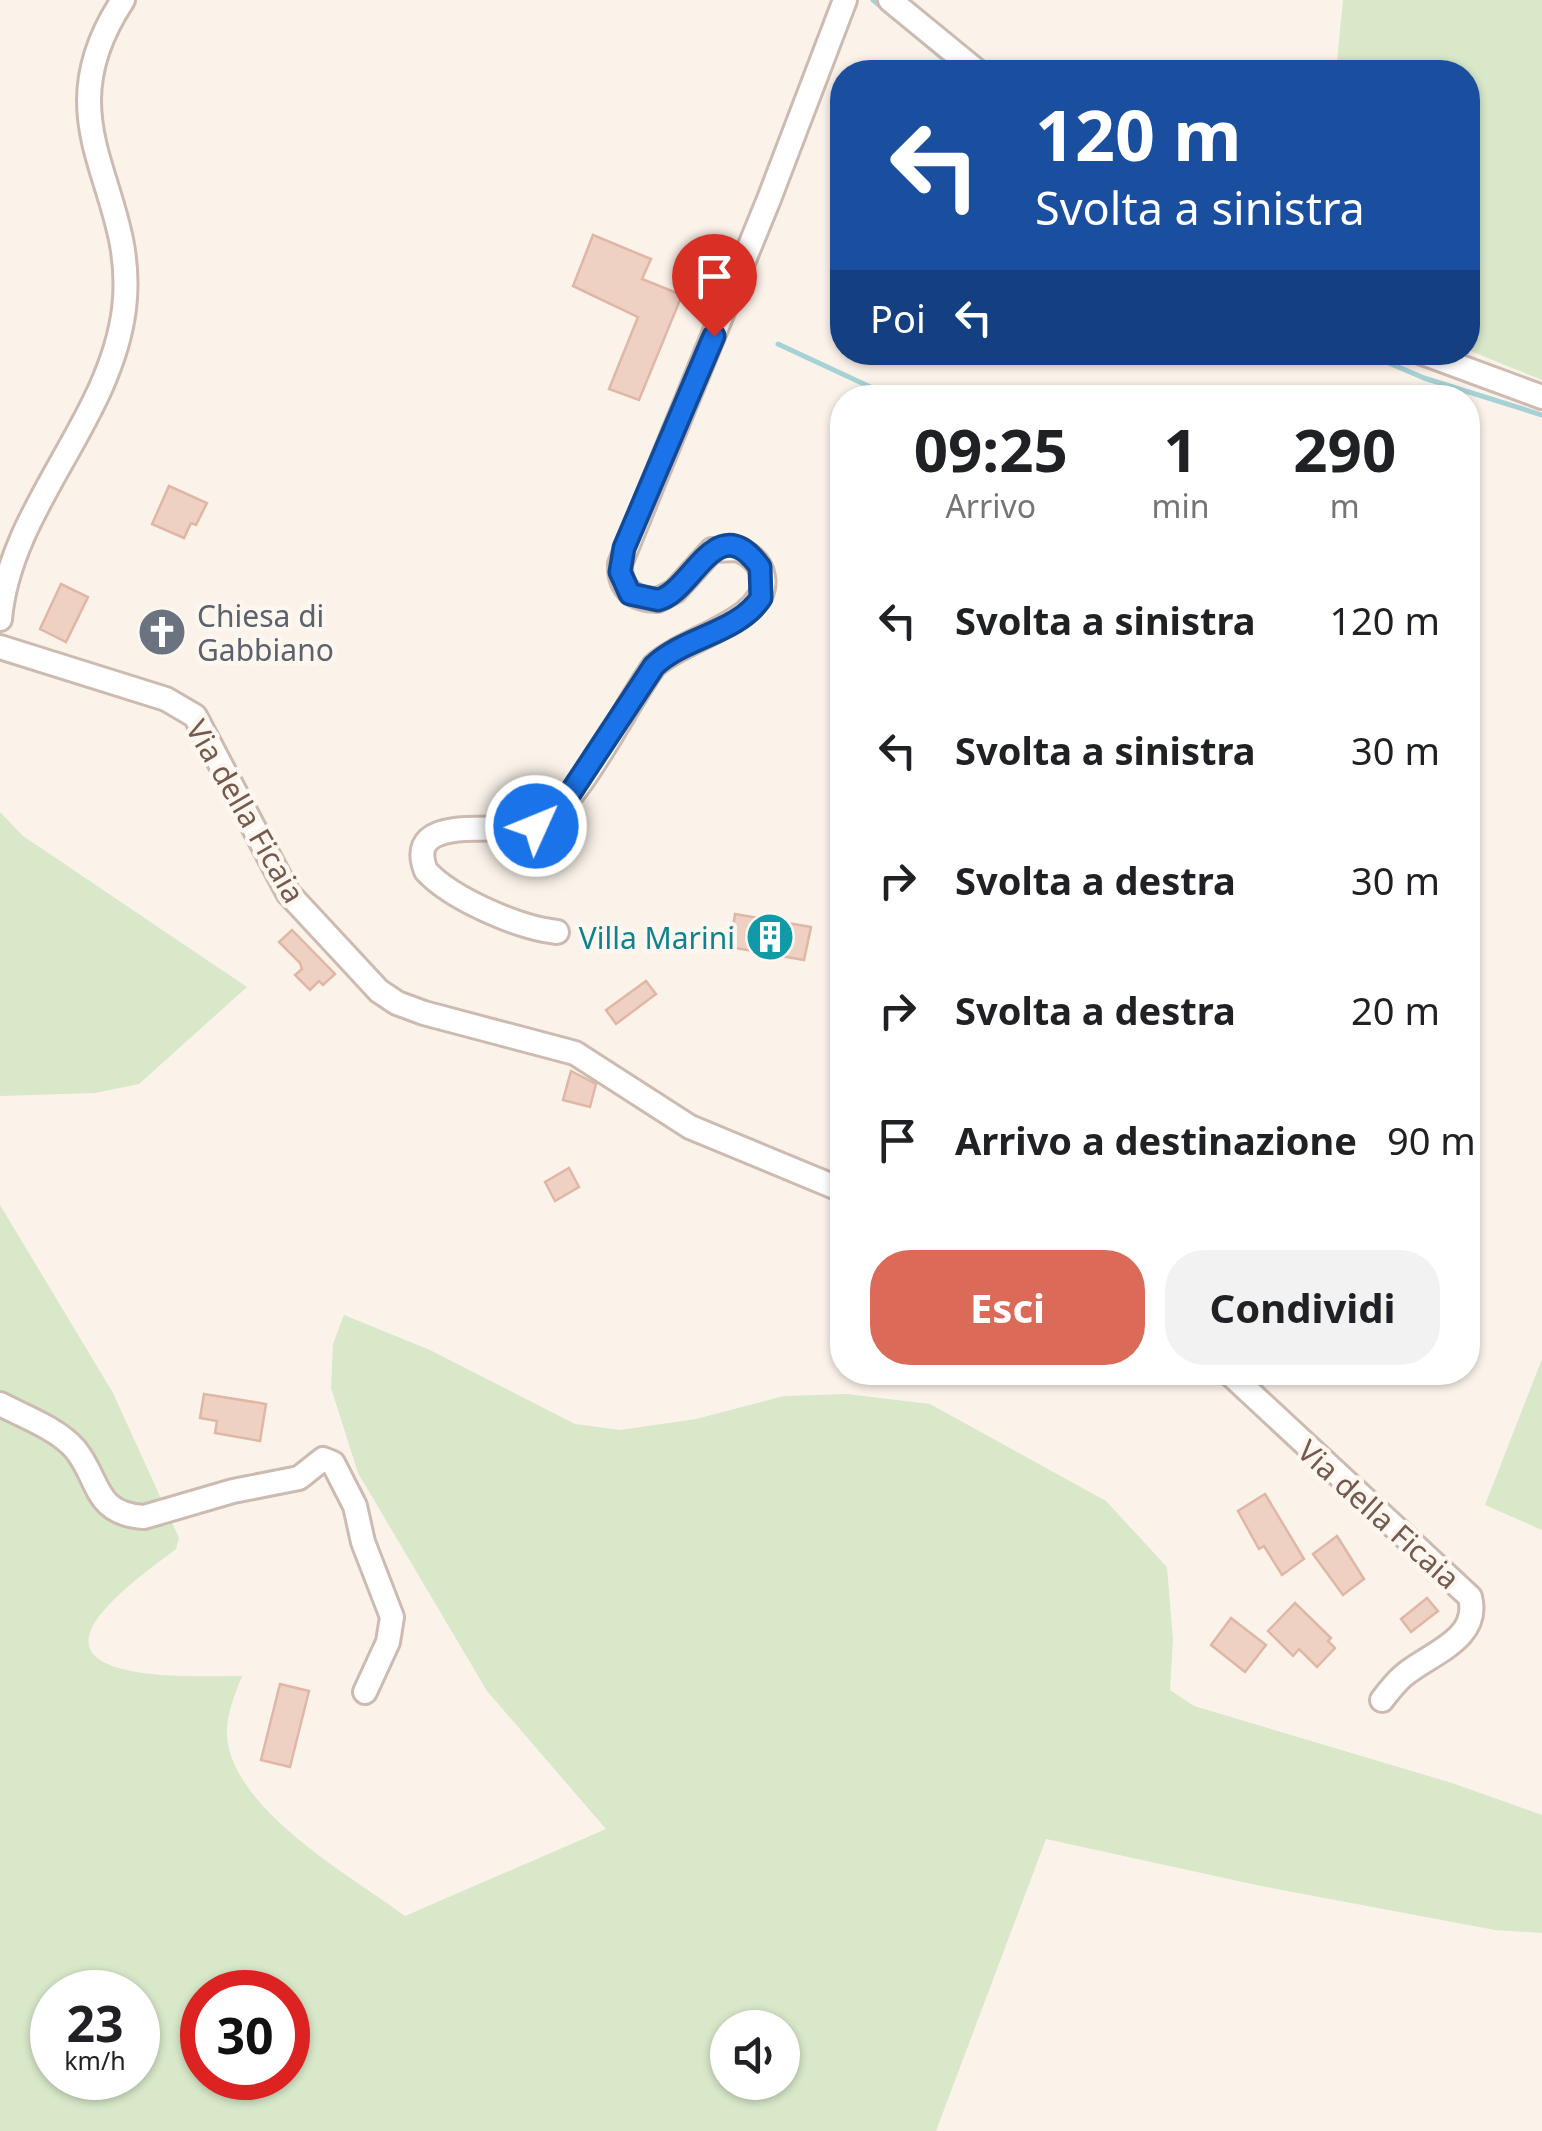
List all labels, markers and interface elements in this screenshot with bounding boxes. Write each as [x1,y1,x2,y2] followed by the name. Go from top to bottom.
[1035,86,1242,182] text: 120 m
[870,100,1000,230] icon: left
[1035,177,1365,238] text: Svolta a sinistra
[672,234,757,337] pin
[687,249,742,304] icon: arrive
[946,290,1001,345] icon: left
[870,292,926,344] text: Poi
[914,408,1068,490] text: 09:25
[1163,408,1198,490] text: 1
[1293,408,1396,490] text: 290
[945,484,1036,527] text: Arrivo
[1152,484,1210,527] text: min
[1330,484,1360,527] text: m
[870,593,925,648] icon: left
[955,594,1256,646] text: Svolta a sinistra
[1329,594,1440,646] text: 120 m
[197,595,334,670] place label: Chiesa di Gabbiano
[136,606,188,658] church icon: Chiesa di Gabbiano
[177,712,315,910] street label: Via della Ficaia
[870,723,925,778] icon: left
[955,724,1256,776] text: Svolta a sinistra
[1351,724,1440,776] text: 30 m
[484,774,588,878] position arrow
[870,853,925,908] icon: right
[955,854,1236,906] text: Svolta a destra
[1351,854,1440,906] text: 30 m
[744,911,796,963] building icon: Villa Marini
[579,917,735,958] place label: Villa Marini
[870,983,925,1038] icon: right
[955,984,1236,1036] text: Svolta a destra
[1351,984,1440,1036] text: 20 m
[870,1113,925,1168] icon: arrive
[955,1114,1357,1166] text: Arrivo a destinazione
[1387,1114,1476,1166] text: 90 m
[870,1250,1145,1365] button: Esci
[1165,1250,1440,1365] button: Condividi
[1289,1430,1469,1598] street label: Via della Ficaia
[180,1970,310,2100] speed limit sign: 30
[66,1989,124,2057] text: 23
[710,2010,800,2100] map controls
[710,2010,800,2100] button: sound
[64,2043,126,2077] text: km/h

